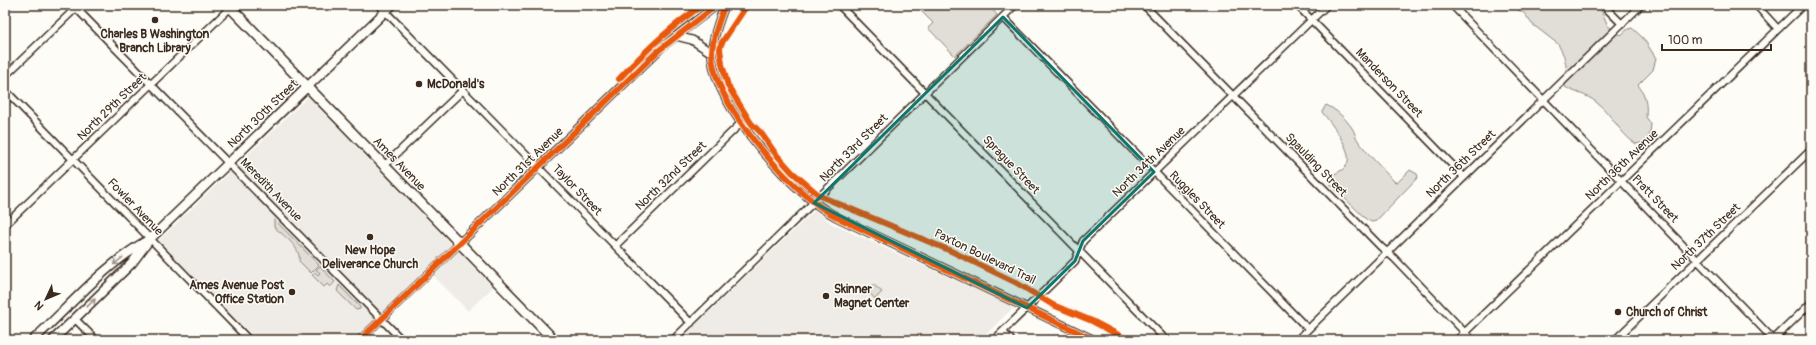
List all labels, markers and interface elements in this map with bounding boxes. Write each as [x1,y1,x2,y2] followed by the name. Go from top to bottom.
[150,15,160,25] marker: Charles B Washington Branch Library
[1662,26,1771,52] scale bar
[101,27,210,56] place label: Charles B Washington Branch Library
[1668,33,1703,48] text: 100 m
[1352,45,1426,121] street label: Manderson Street
[74,70,150,144] street label: North 29th Street
[225,76,302,151] street label: North 30th Street
[427,77,485,92] place label: McDonald's
[414,79,424,89] marker: McDonald's
[817,111,891,185] street label: North 33rd Street
[1109,123,1189,201] street label: North 34th Avenue
[489,124,567,200] street label: North 31st Avenue
[1582,126,1662,204] street label: North 36th Avenue
[1423,127,1499,201] street label: North 36th Street
[1282,130,1350,200] street label: Spaulding Street
[979,133,1043,198] street label: Sprague Street
[370,134,428,194] street label: Ames Avenue
[632,138,710,214] street label: North 32nd Street
[237,155,305,225] street label: Meredith Avenue
[549,161,605,219] street label: Taylor Street
[1166,168,1228,232] street label: Ruggles Street
[1629,172,1682,226] street label: Pratt Street
[104,175,166,239] street label: Fowler Avenue
[1668,200,1744,274] street label: North 37th Street
[932,226,1038,288] street label: Paxton Boulevard Trail
[365,232,375,242] marker: New Hope Deliverance Church
[322,243,418,272] place label: New Hope Deliverance Church
[113,256,124,265] one-way arrow
[189,278,285,307] place label: Ames Avenue Post Office Station
[26,279,66,319] north arrow
[834,282,910,311] place label: Skinner Magnet Center
[287,287,297,297] marker: Ames Avenue Post Office Station
[821,291,831,301] marker: Skinner Magnet Center
[32,298,46,313] text: N
[86,298,96,308] one-way arrow
[1626,305,1708,320] place label: Church of Christ
[1613,307,1623,317] marker: Church of Christ

